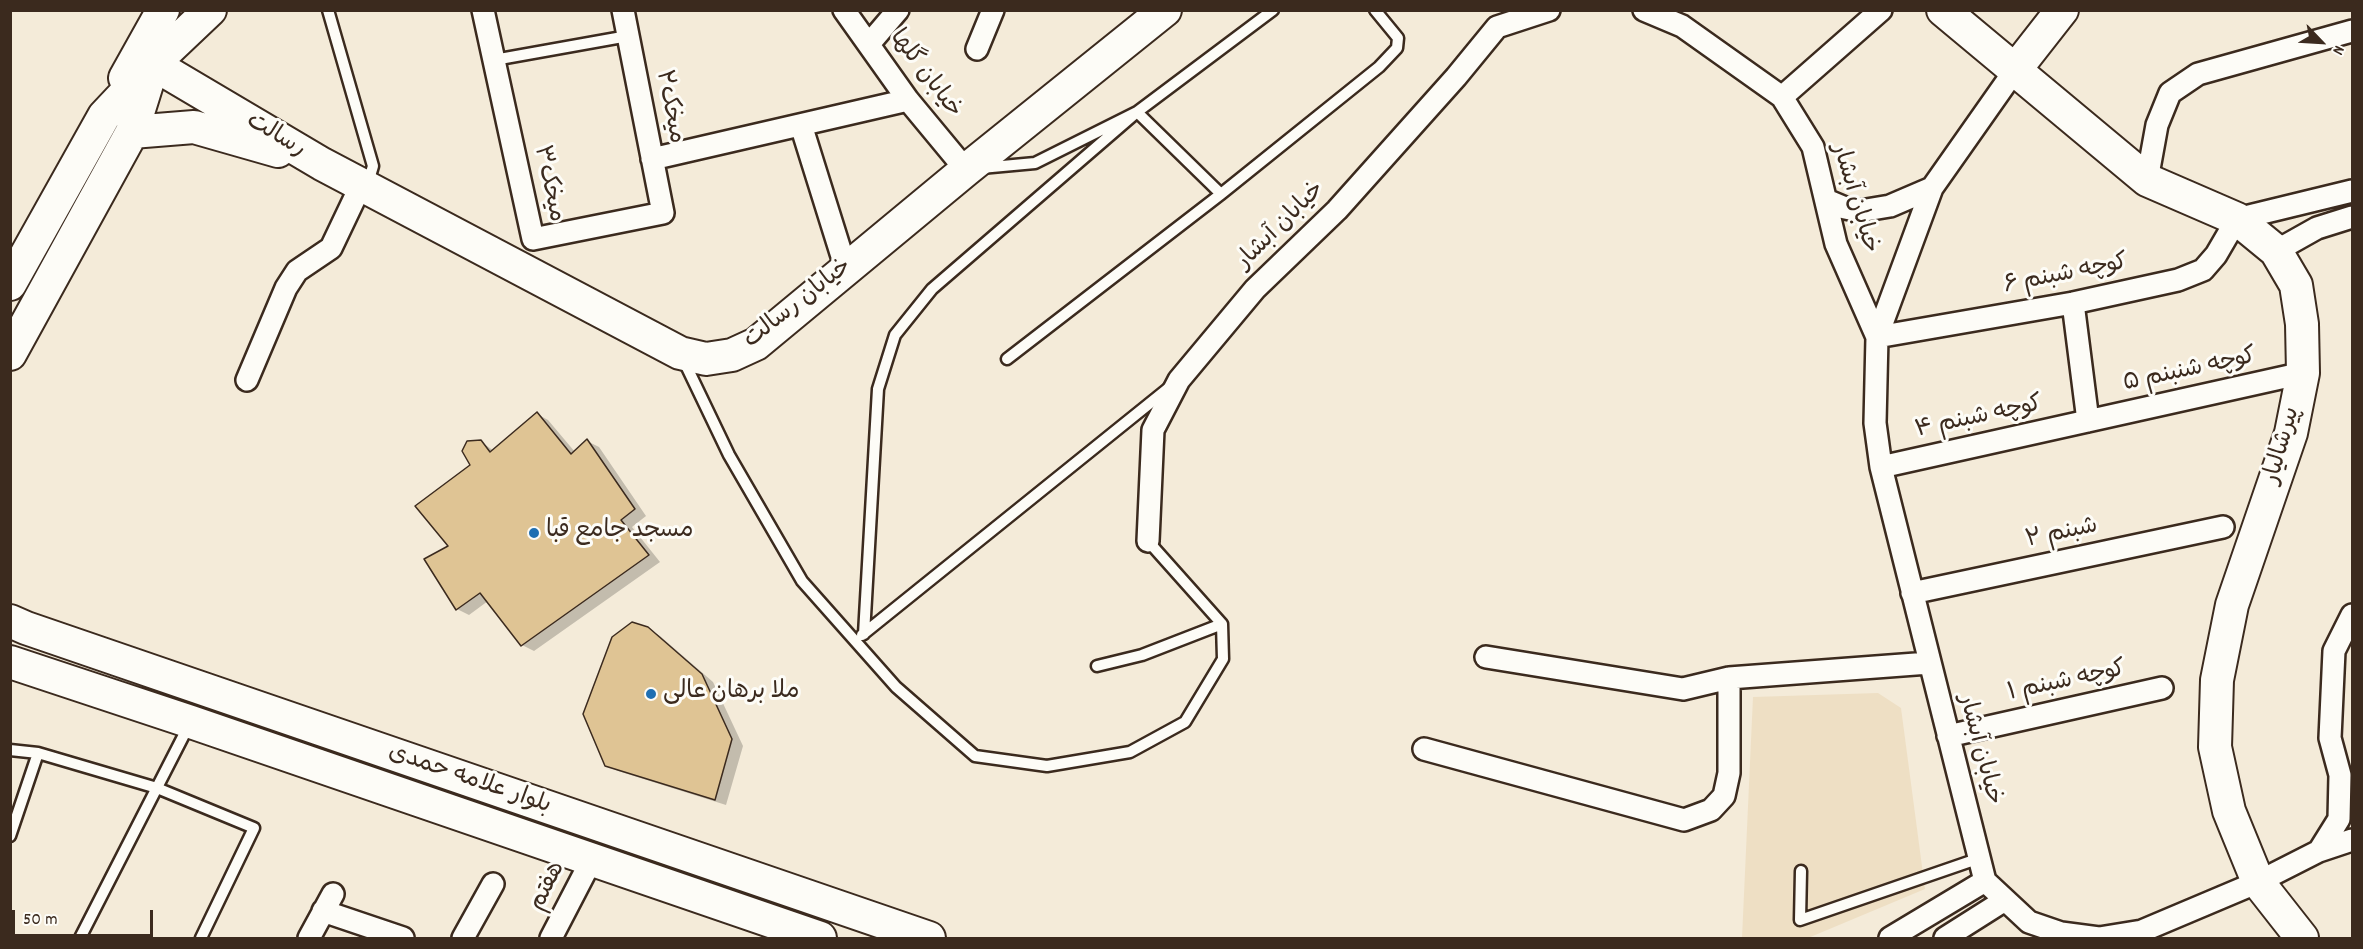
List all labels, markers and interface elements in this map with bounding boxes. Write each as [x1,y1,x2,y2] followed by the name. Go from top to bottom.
[2291,12,2351,72] north arrow
[881,25,967,125] street label: خیابان گلها
[2326,41,2350,58] text: N
[647,68,689,146] street label: میخک۲
[240,108,310,166] street label: رسالت
[1823,141,1883,257] street label: خیابان آبشار
[525,143,569,225] street label: میخک۳
[1232,177,1332,277] street label: خیابان آبشار
[2002,250,2130,302] street label: کوچه شبنم ۶
[739,254,859,356] street label: خیابان رسالت
[2121,344,2259,400] street label: کوچه شنبنم ۵
[1913,391,2045,447] street label: کوچه شبنم ۴
[2259,404,2309,488] street label: پیرشالیار
[2023,513,2101,557] street label: شبنم ۲
[546,519,693,547] place label: مسجد جامع قبا
[527,526,541,540] marker: مسجد جامع قبا
[2005,656,2129,710] street label: کوچه شبنم ۱
[663,680,799,708] place label: ملا برهان عالی
[644,687,658,701] marker: ملا برهان عالی
[1949,692,2007,808] street label: خیابان آبشار
[384,740,554,822] street label: بلوار علامه حمدی
[525,858,573,916] street label: هفتم
[15,898,156,936] scale bar
[23,908,58,933] text: 50 m

